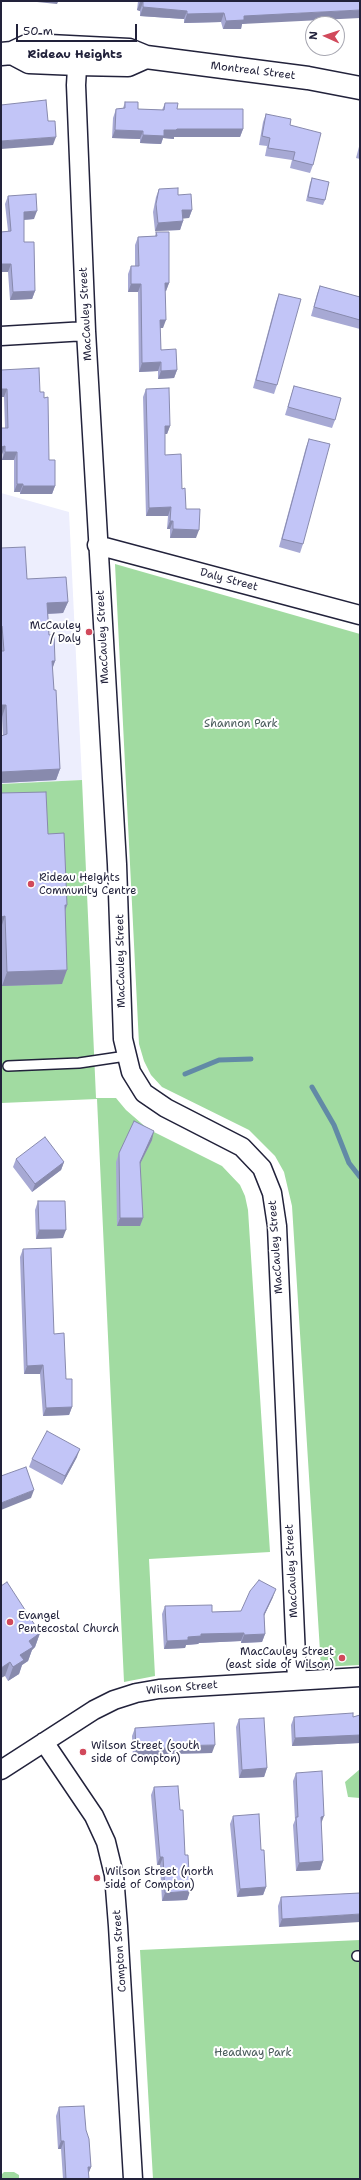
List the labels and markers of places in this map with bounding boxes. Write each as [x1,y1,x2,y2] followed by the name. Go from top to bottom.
[30,619,81,645] place label: McCauley / Daly
[84,627,94,637] marker: McCauley / Daly
[39,871,136,897] place label: Rideau Heights Community Centre
[26,879,36,889] marker: Rideau Heights Community Centre
[18,1609,119,1635] place label: Evangel Pentecostal Church
[5,1617,15,1627] marker: Evangel Pentecostal Church
[225,1645,334,1671] place label: MacCauley Street (east side of Wilson)
[337,1653,347,1663] marker: MacCauley Street (east side of Wilson)
[91,1739,200,1765] place label: Wilson Street (south side of Compton)
[78,1747,88,1757] marker: Wilson Street (south side of Compton)
[105,1865,214,1891] place label: Wilson Street (north side of Compton)
[92,1873,102,1883] marker: Wilson Street (north side of Compton)

